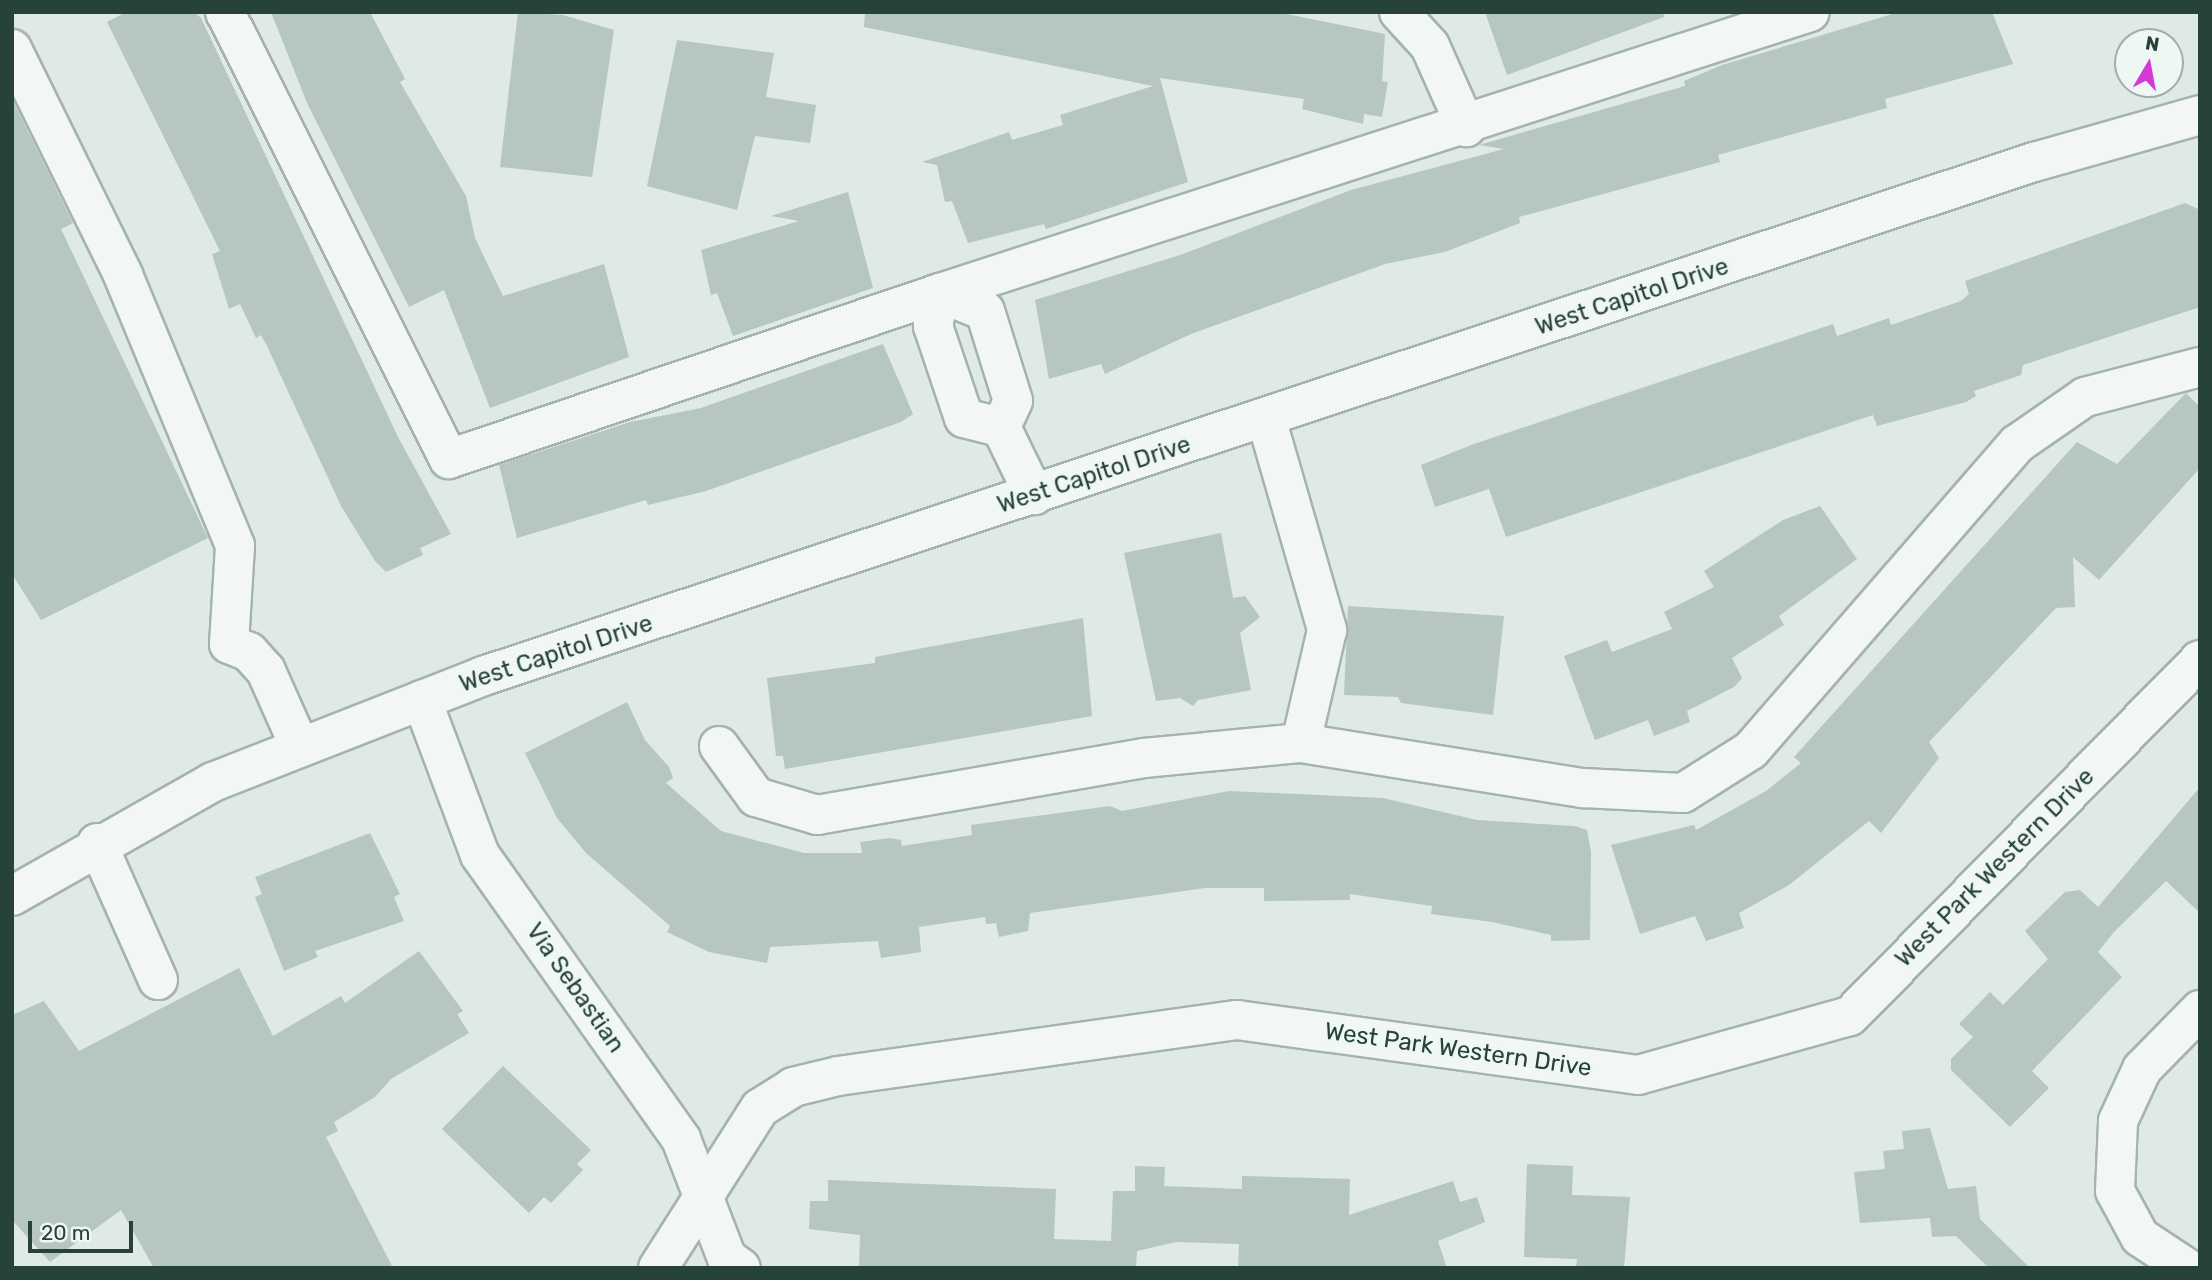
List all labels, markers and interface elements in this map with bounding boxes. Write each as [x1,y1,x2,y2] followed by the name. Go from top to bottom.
[2114,28,2184,98] north arrow
[2144,31,2161,56] text: N
[1532,252,1732,342] street label: West Capitol Drive
[994,430,1194,520] street label: West Capitol Drive
[456,609,656,699] street label: West Capitol Drive
[1889,762,2101,974] street label: West Park Western Drive
[520,918,630,1058] street label: Via Sebastian
[1322,1017,1594,1083] street label: West Park Western Drive
[32,1206,136,1250] scale bar
[41,1220,90,1245] text: 20 m

